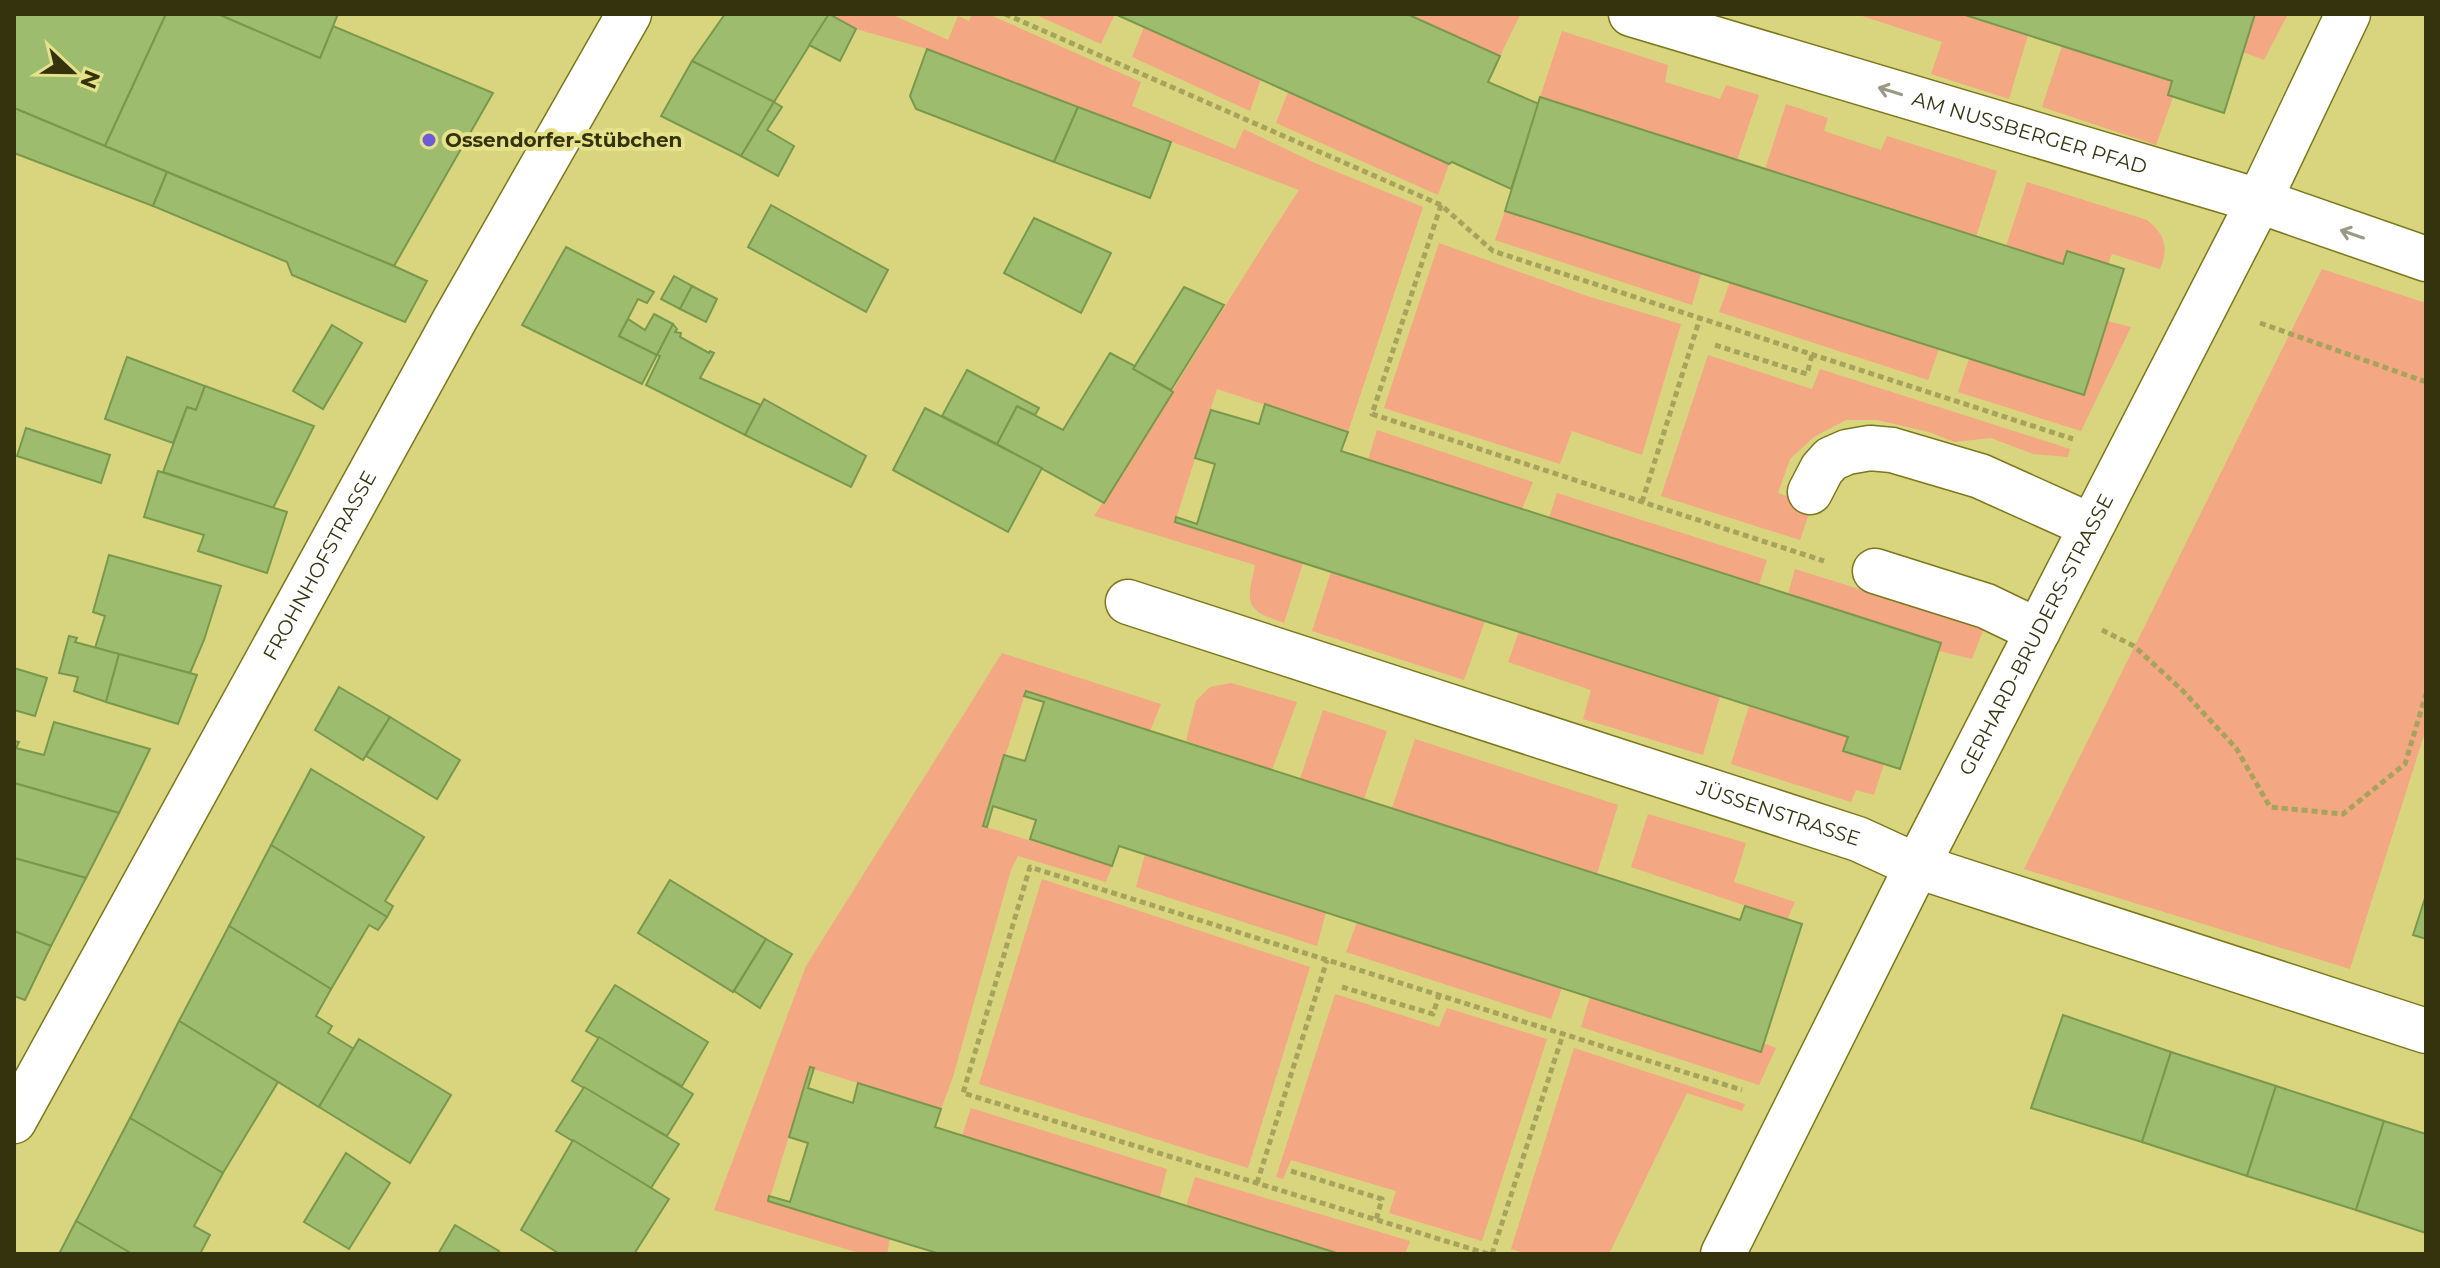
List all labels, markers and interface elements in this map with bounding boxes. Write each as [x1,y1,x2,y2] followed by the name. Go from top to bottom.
[32,32,112,112] north arrow
[74,66,106,93] text: N
[1877,83,1903,98] one-way arrow
[1909,86,2150,179] street label: AM NUSSBERGER PFAD
[445,128,682,152] place label: Ossendorfer-Stübchen
[420,131,438,149] marker: Ossendorfer-Stübchen
[2340,225,2365,240] one-way arrow
[258,467,381,664] street label: FROHNHOFSTRASSE
[1954,490,2118,779] street label: GERHARD-BRUDERS-STRASSE
[1693,775,1863,851] street label: JÜSSENSTRASSE

